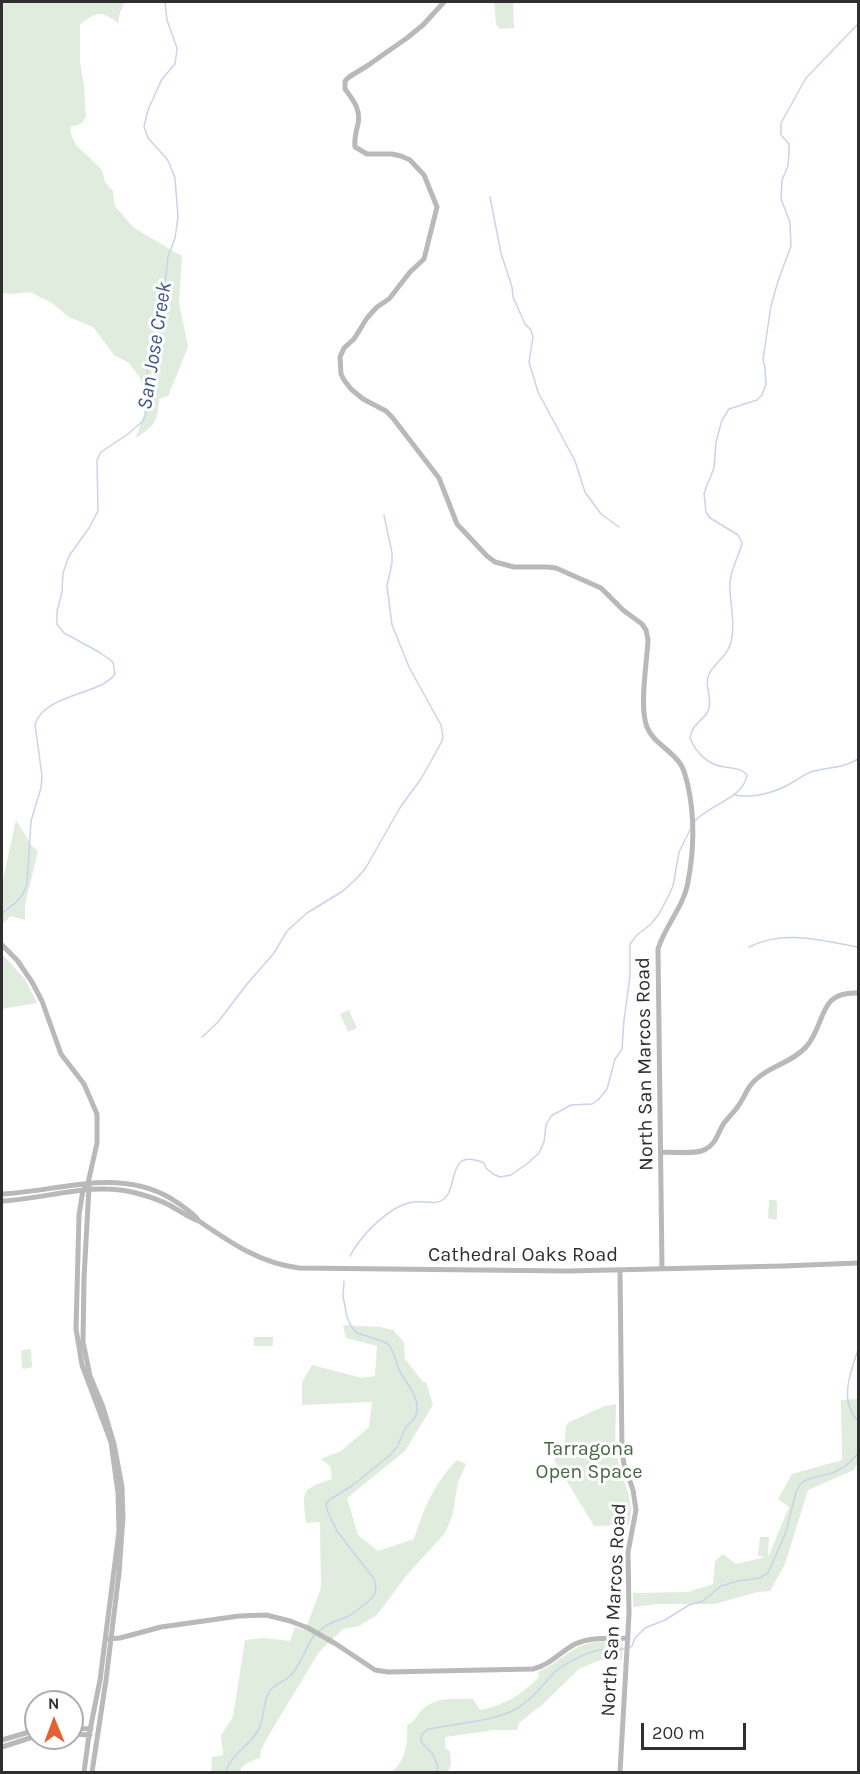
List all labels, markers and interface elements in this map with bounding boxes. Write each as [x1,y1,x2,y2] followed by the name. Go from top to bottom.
[132,280,178,412] water label: San Jose Creek
[631,957,659,1171] street label: North San Marcos Road
[428,1243,618,1267] street label: Cathedral Oaks Road
[535,1437,643,1484] park label: Tarragona Open Space
[596,1503,632,1717] street label: North San Marcos Road
[24,1690,84,1750] north arrow
[48,1694,60,1713] text: N
[644,1711,749,1749] scale bar
[652,1722,705,1744] text: 200 m

